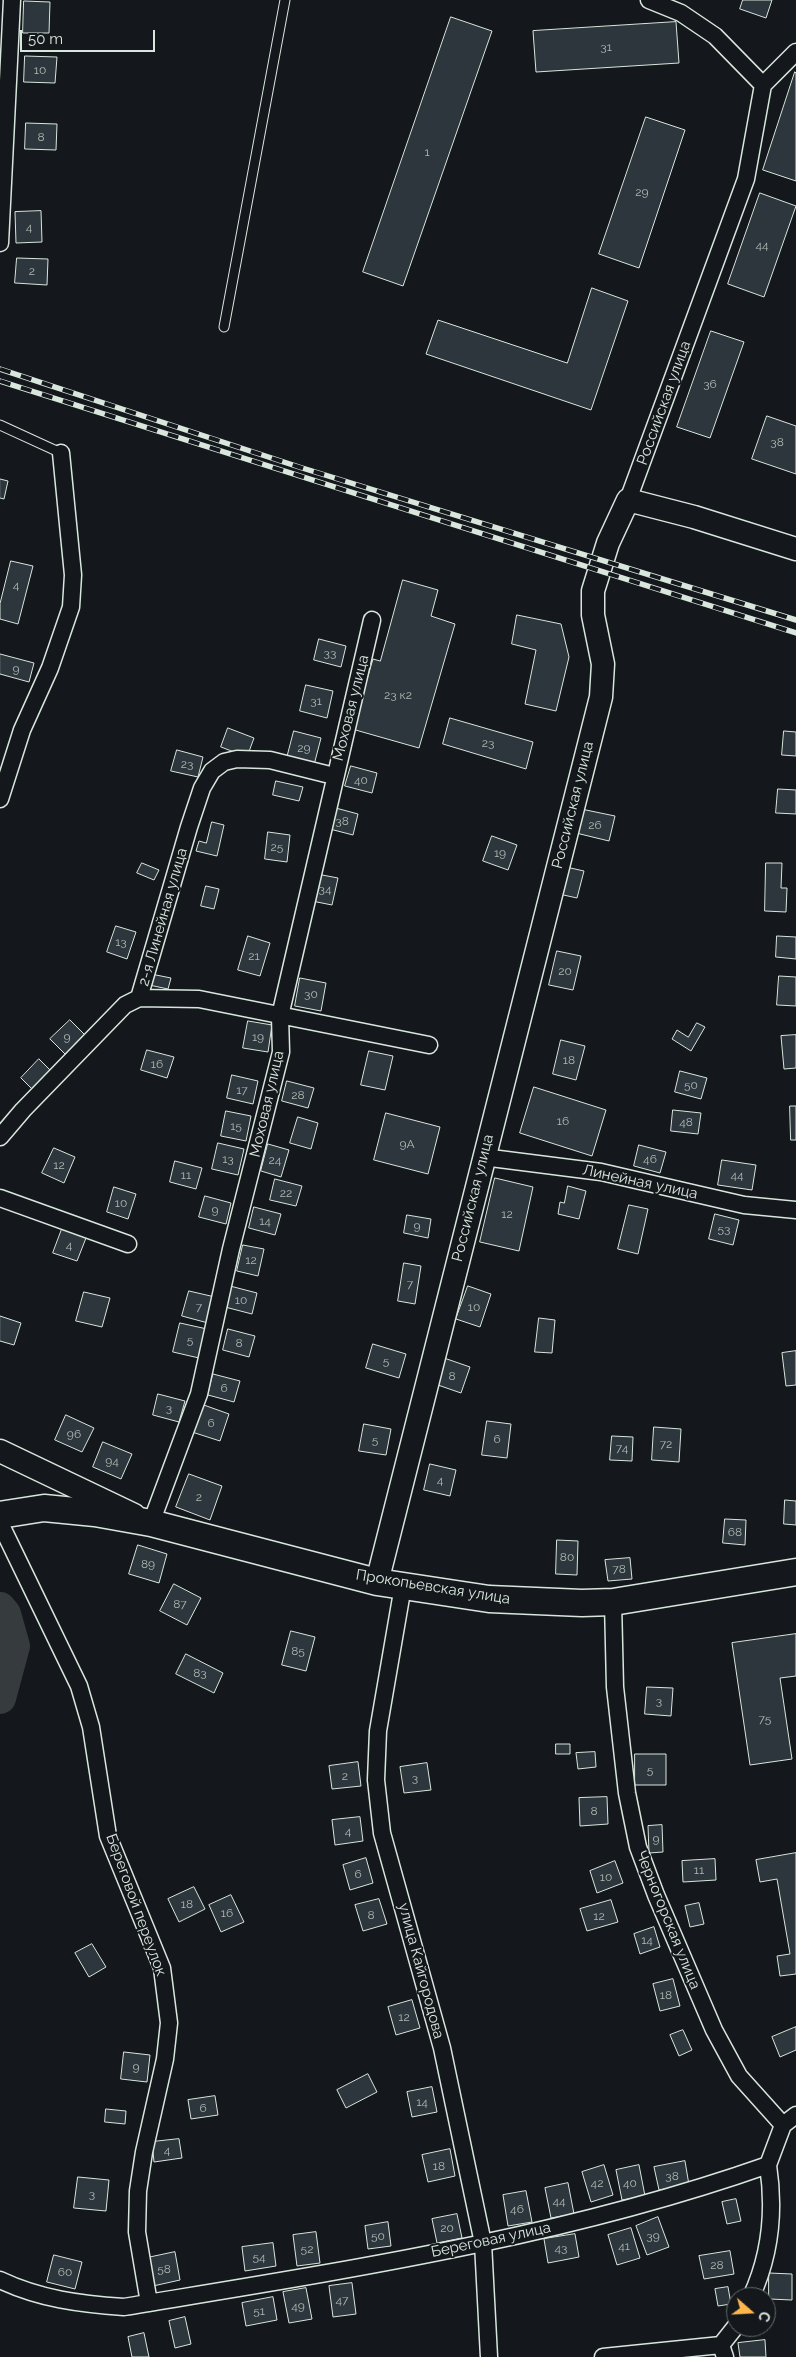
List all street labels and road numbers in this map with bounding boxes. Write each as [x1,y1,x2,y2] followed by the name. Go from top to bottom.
[633,339,695,467] street label: Российская улица
[329,653,373,763] street label: Моховая улица
[548,739,598,871] street label: Российская улица
[135,846,191,988] street label: 2-я Линейная улица
[246,1049,288,1159] street label: Моховая улица
[448,1132,498,1264] street label: Российская улица
[581,1161,699,1203] street label: Линейная улица
[355,1566,511,1608] street label: Прокопьевская улица
[102,1831,170,1979] street label: Береговой переулок
[632,1848,704,1992] street label: Черногорская улица
[394,1901,448,2041] street label: улица Кайгородова
[430,2219,552,2261] street label: Береговая улица

